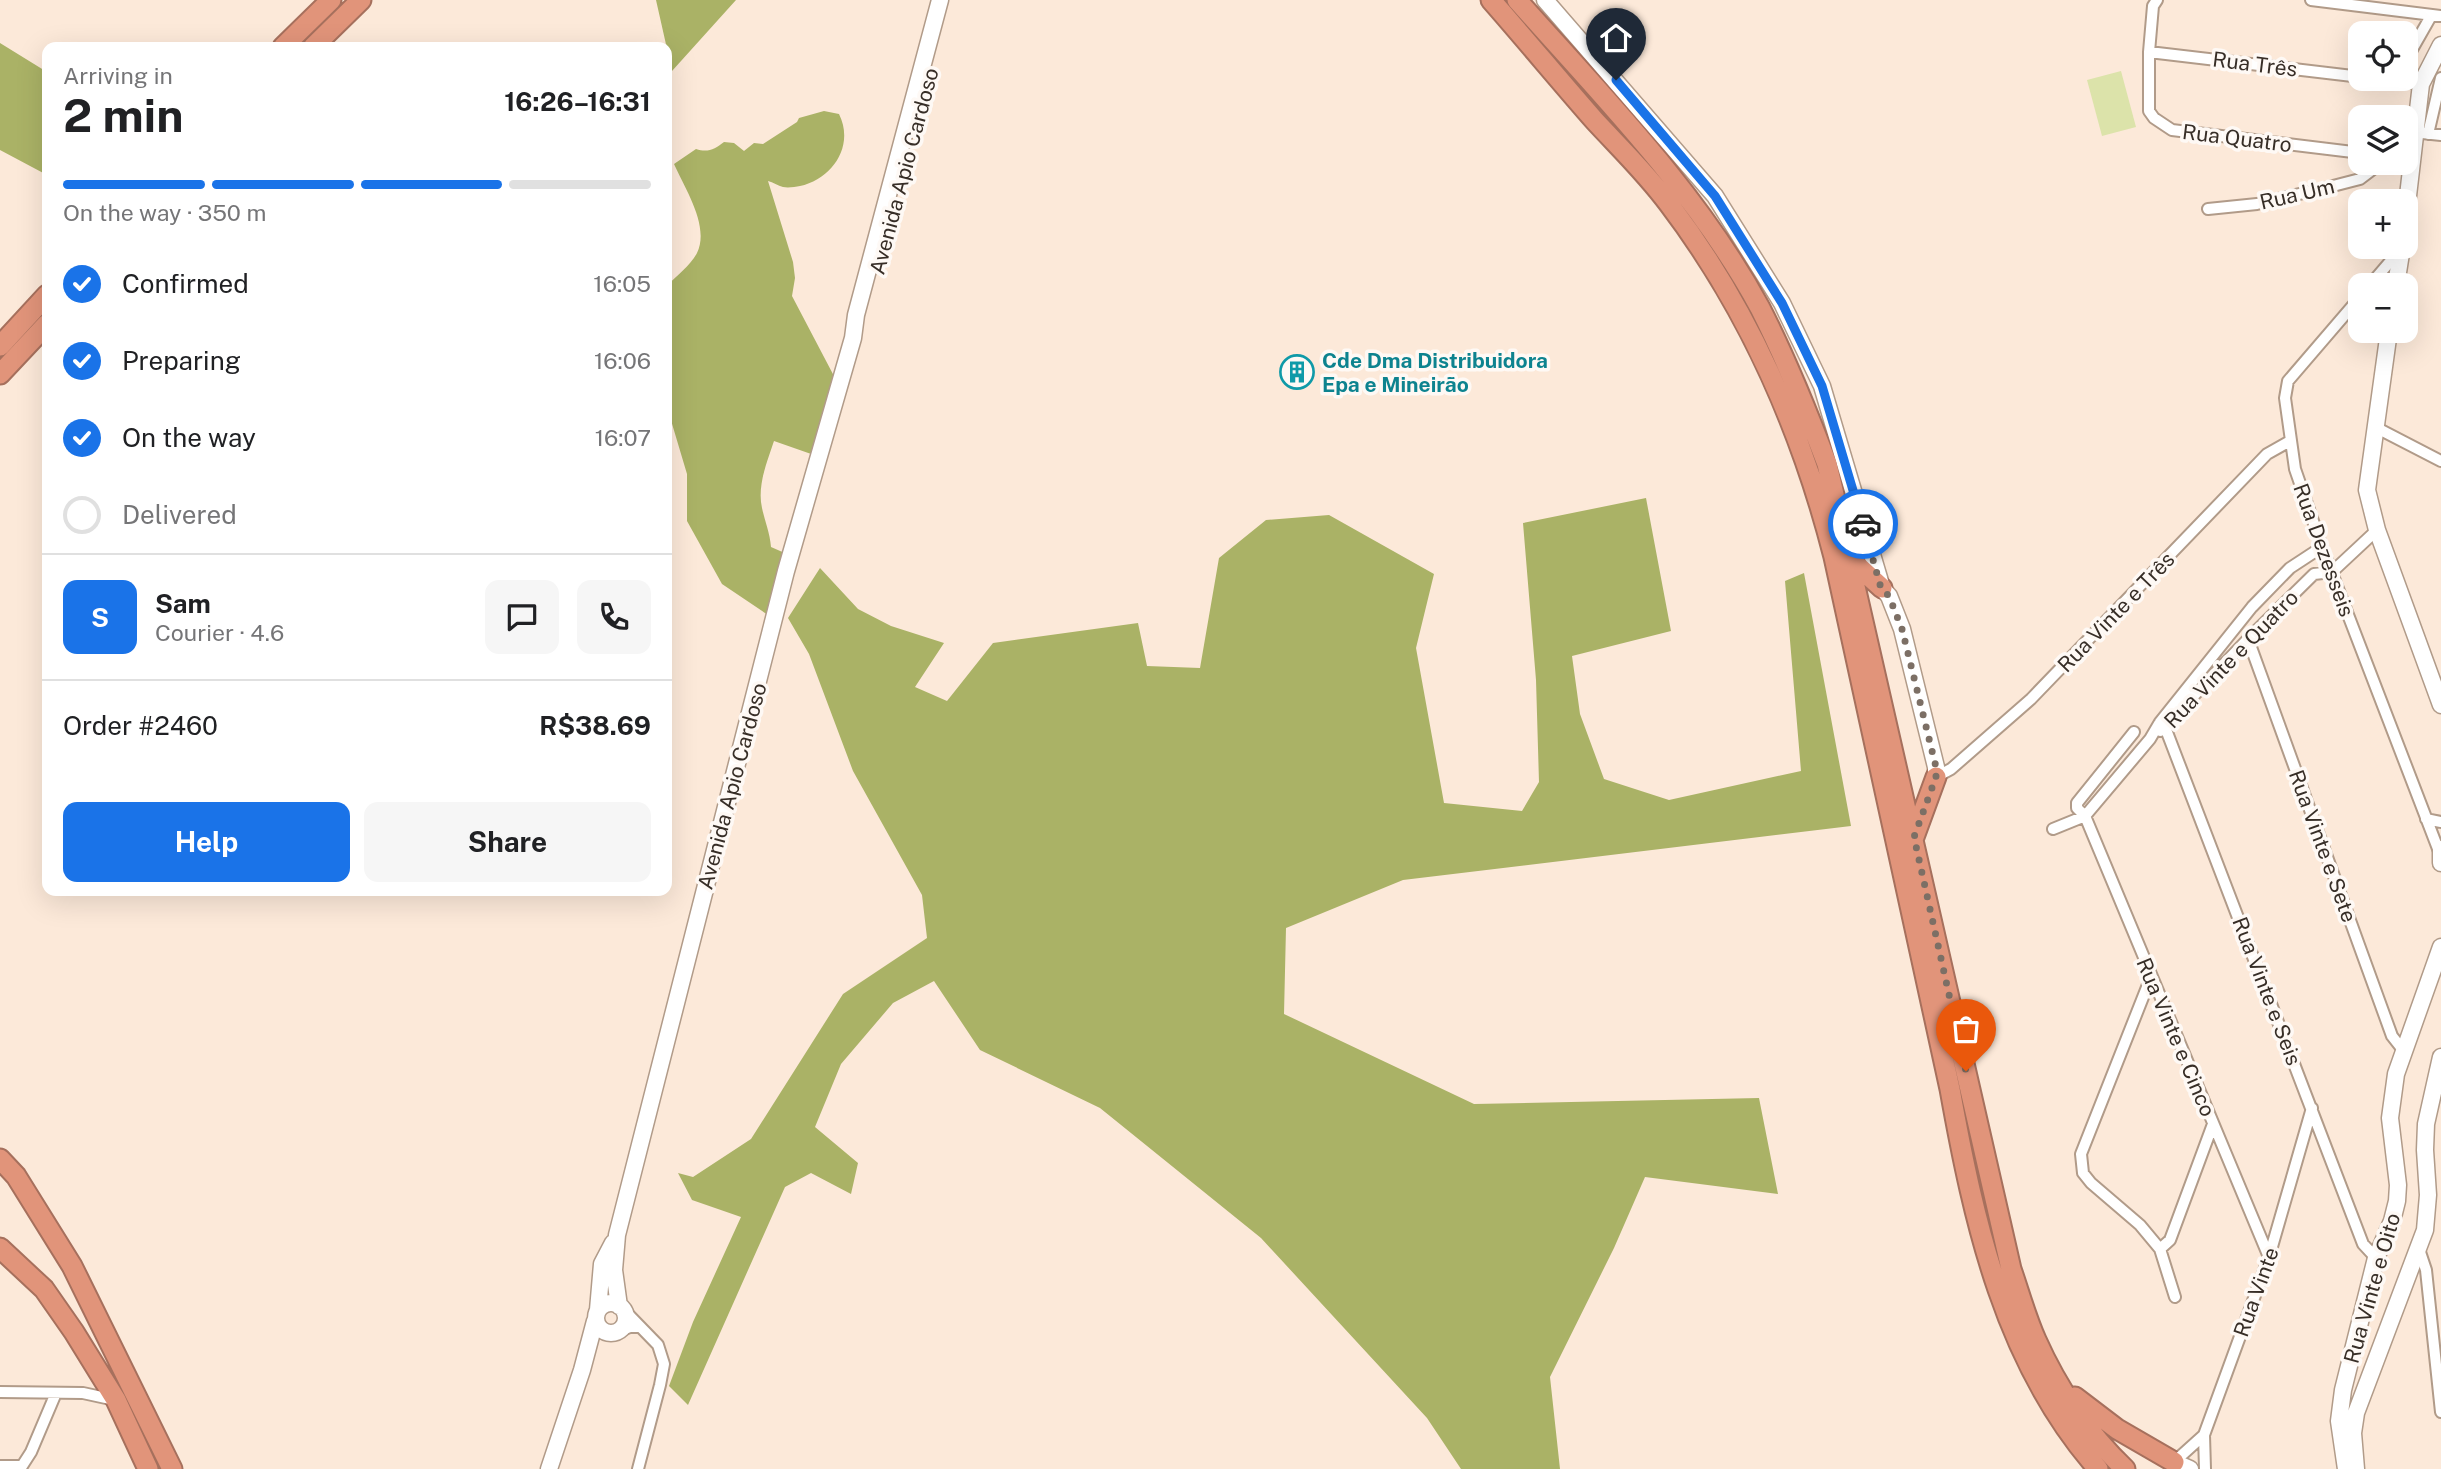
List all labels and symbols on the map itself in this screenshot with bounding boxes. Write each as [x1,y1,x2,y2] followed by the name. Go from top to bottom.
[1586,8,1646,80] pin
[2211,46,2299,82] street label: Rua Três
[864,65,944,277] street label: Avenida Apio Cardoso
[2181,119,2293,157] street label: Rua Quatro
[2257,173,2337,215] street label: Rua Um
[1322,348,1548,397] place label: Cde Dma Distribuidora Epa e Mineirão
[1278,353,1316,391] building icon: Cde Dma Distribuidora Epa e Mineirão
[2288,480,2360,620] street label: Rua Dezesseis
[1828,489,1898,559] courier
[2052,547,2180,677] street label: Rua Vinte e Três
[2159,585,2303,733] street label: Rua Vinte e Quatro
[692,680,772,892] street label: Avenida Apio Cardoso
[2284,766,2362,926] street label: Rua Vinte e Sete
[2227,913,2307,1069] street label: Rua Vinte e Seis
[2131,954,2221,1120] street label: Rua Vinte e Cinco
[1936,999,1996,1071] pin
[2339,1210,2405,1366] street label: Rua Vinte e Oito
[2228,1244,2284,1340] street label: Rua Vinte

